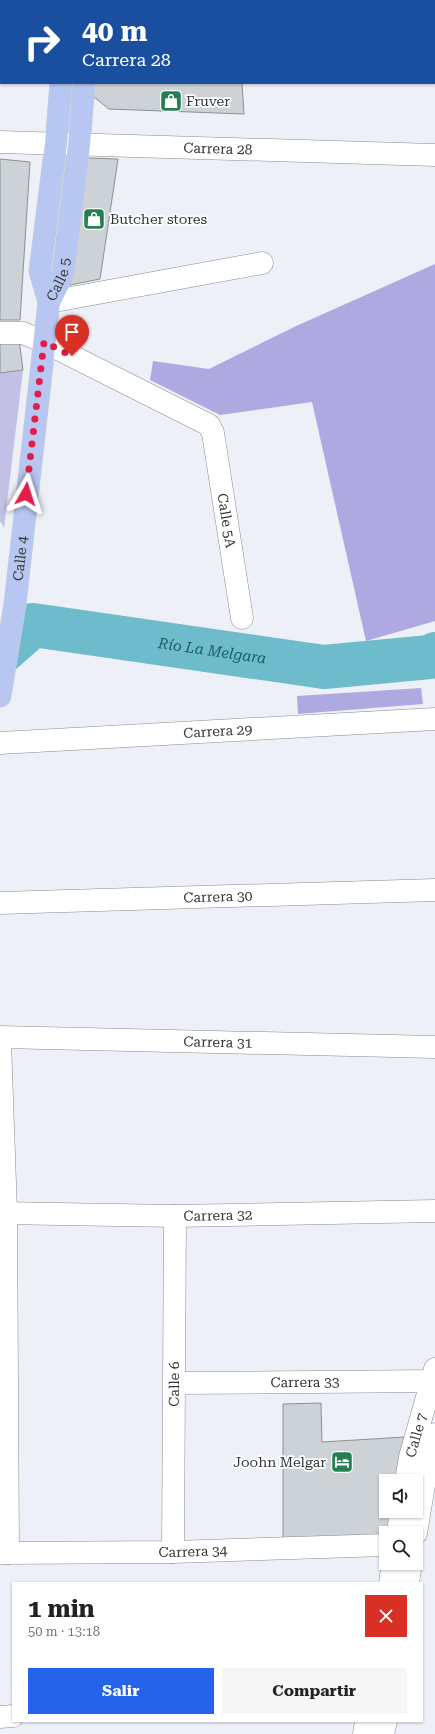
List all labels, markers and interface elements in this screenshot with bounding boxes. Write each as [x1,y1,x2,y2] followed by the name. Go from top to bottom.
[82,15,147,48] text: 40 m
[16,16,68,68] icon: right
[82,49,171,70] text: Carrera 28
[158,88,184,114] shop icon: Fruver
[186,93,230,109] place label: Fruver
[183,139,253,158] street label: Carrera 28
[81,206,107,232] shop icon: Butcher stores
[110,211,208,227] place label: Butcher stores
[43,257,73,304] street label: Calle 5
[55,315,89,356] pin
[61,321,83,343] icon: arrive
[5,473,47,515] position arrow
[215,492,239,549] street label: Calle 5A
[10,535,31,582] street label: Calle 4
[156,634,267,668] water label: Río La Melgara
[183,721,253,741] street label: Carrera 29
[183,887,253,906] street label: Carrera 30
[183,1033,253,1051] street label: Carrera 31
[183,1207,253,1224] street label: Carrera 32
[166,1361,182,1407] street label: Calle 6
[270,1374,340,1390] street label: Carrera 33
[402,1411,430,1459] street label: Calle 7
[329,1449,355,1475] hotel icon: Joohn Melgar
[233,1454,326,1470] place label: Joohn Melgar
[379,1474,423,1570] map controls
[379,1474,423,1518] button: sound
[379,1526,423,1570] button: search
[158,1542,228,1560] street label: Carrera 34
[28,1595,95,1623] text: 1 min
[365,1595,407,1637] button: close
[28,1624,100,1639] text: 50 m · 13:18
[28,1668,214,1714] button: Salir
[222,1668,407,1714] button: Compartir

